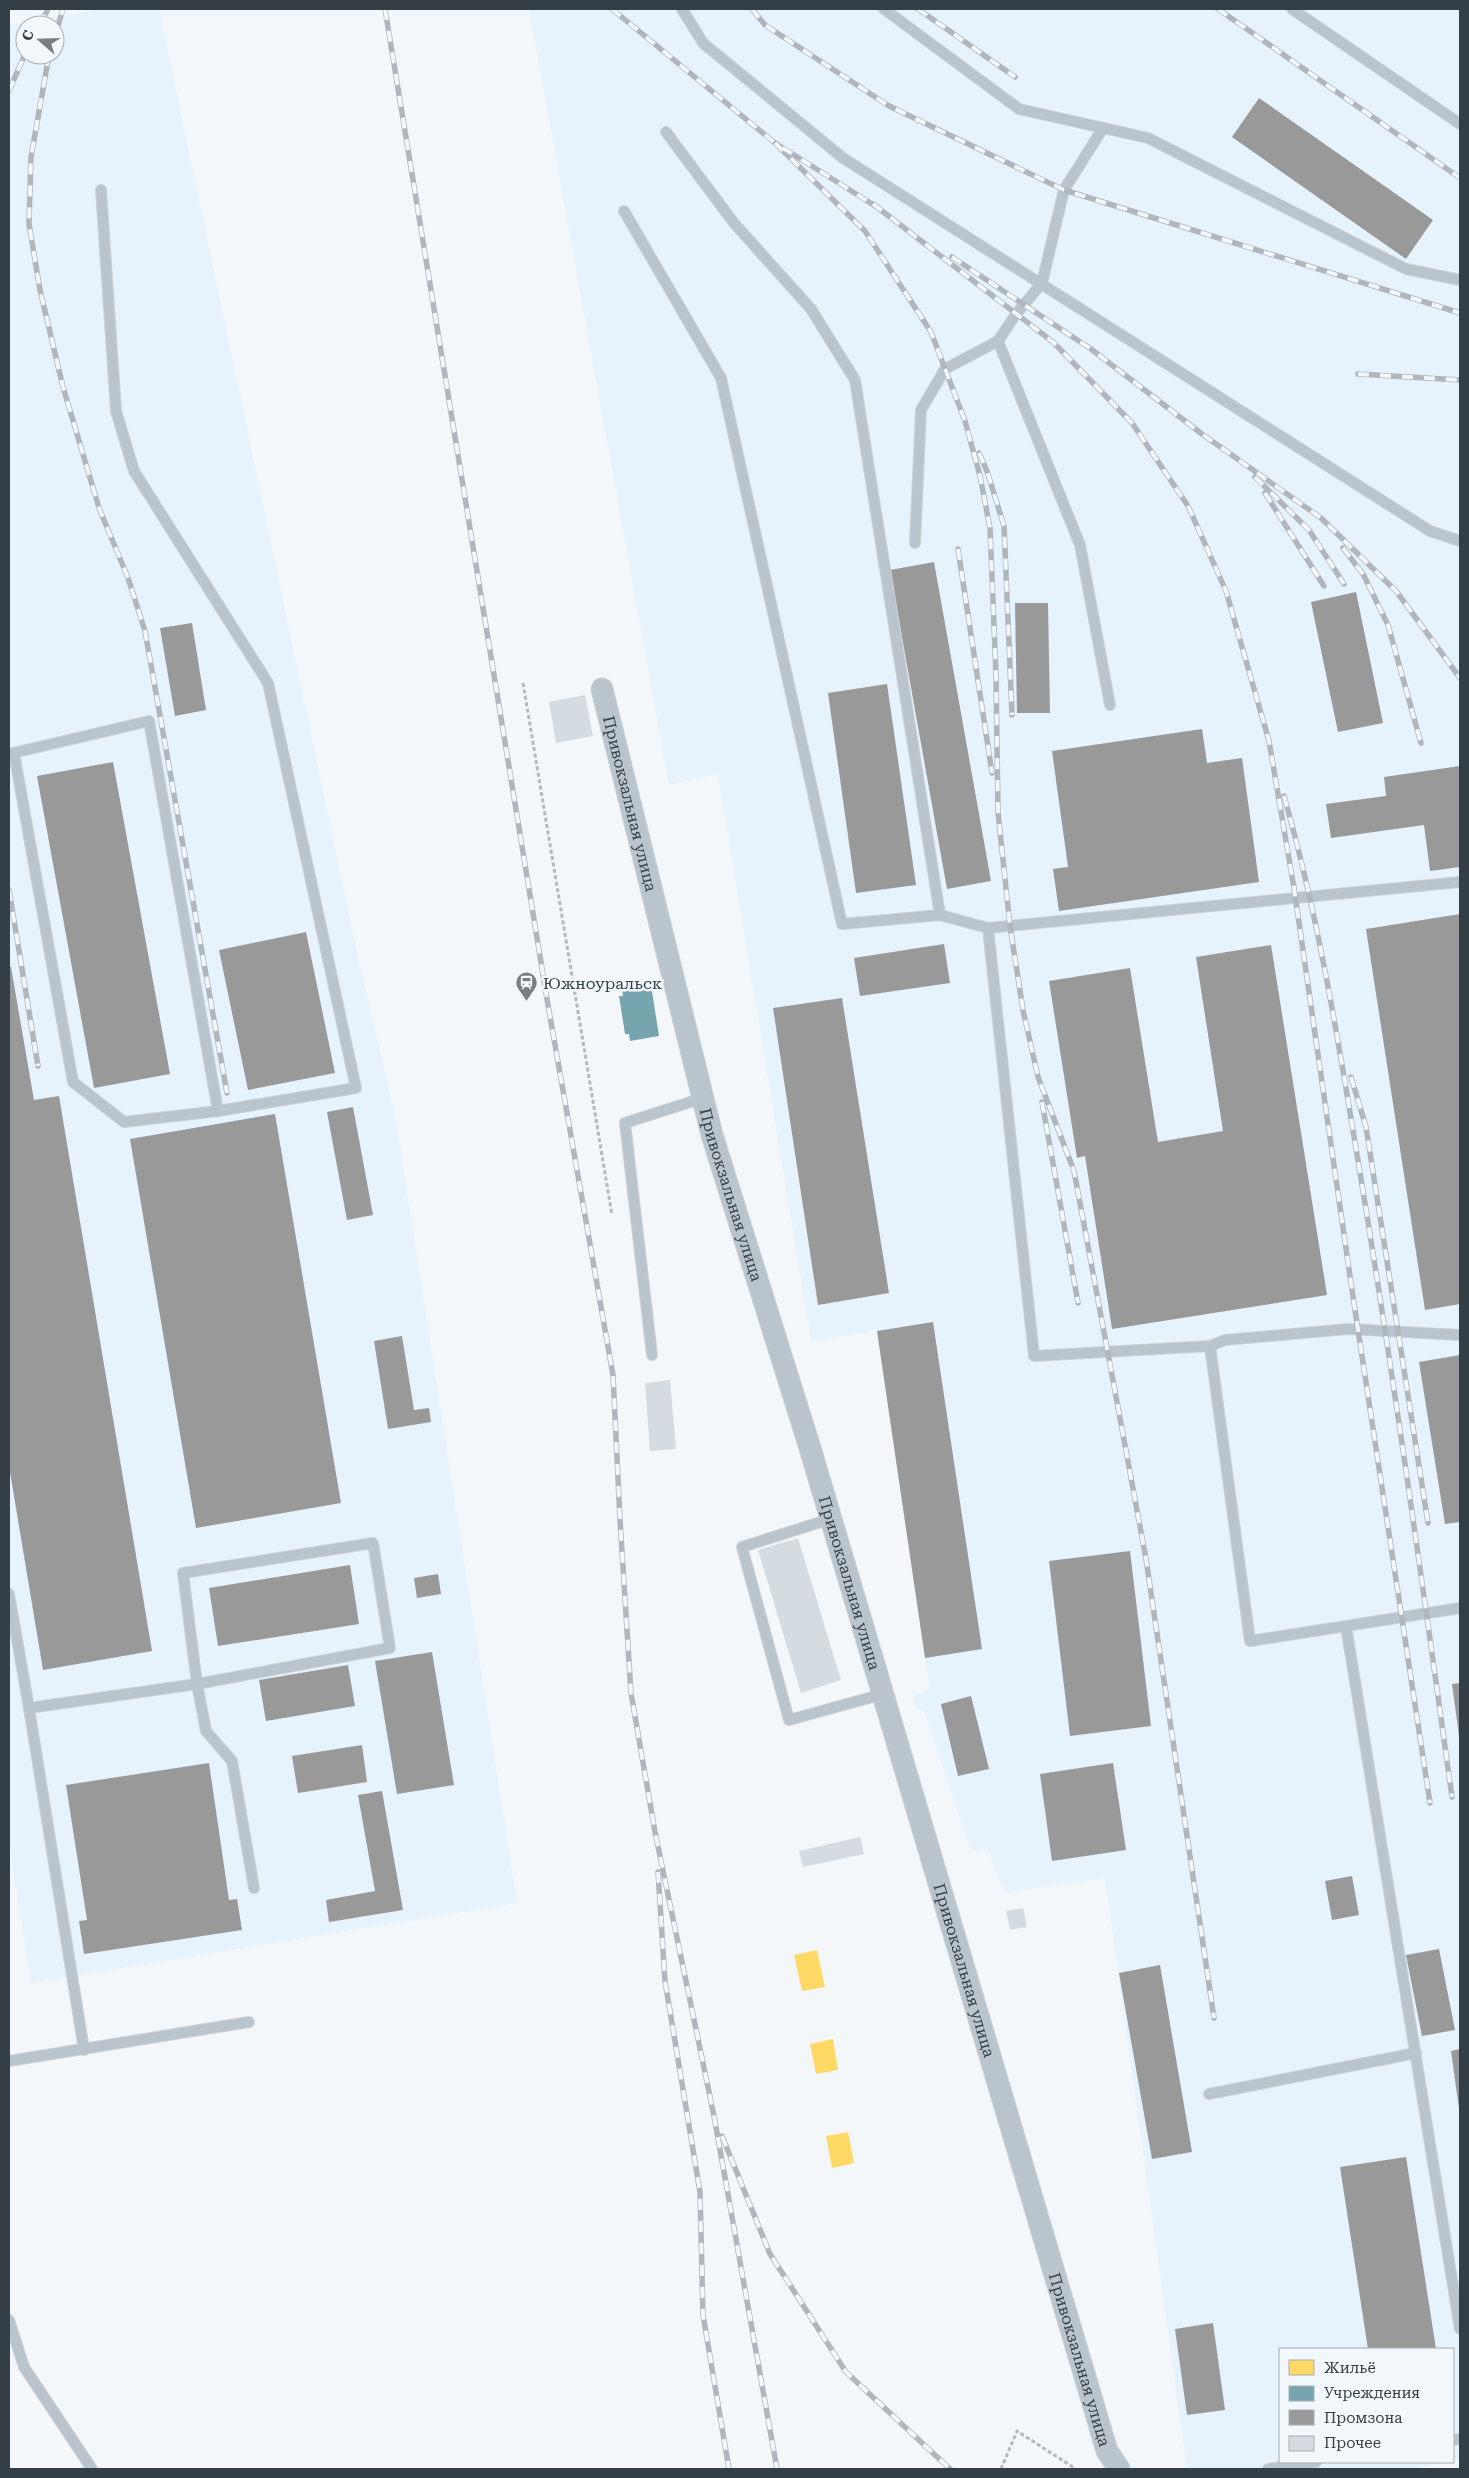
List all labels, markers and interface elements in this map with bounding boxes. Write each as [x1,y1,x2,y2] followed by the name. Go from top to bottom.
[15,15,65,65] north arrow
[19,28,37,43] text: С
[599,714,661,894] street label: Привокзальная улица
[515,971,539,1002] station icon: Южноуральск
[543,974,662,993] place label: Южноуральск
[696,1106,767,1284] street label: Привокзальная улица
[815,1494,885,1672] street label: Привокзальная улица
[930,1881,999,2060] street label: Привокзальная улица
[1045,2270,1115,2449] street label: Привокзальная улица
[1279,2348,1454,2463] legend
[1324,2359,1376,2377] text: Жильё
[1324,2384,1420,2402] text: Учреждения
[1324,2409,1402,2427] text: Промзона
[1324,2434,1381,2452] text: Прочее

